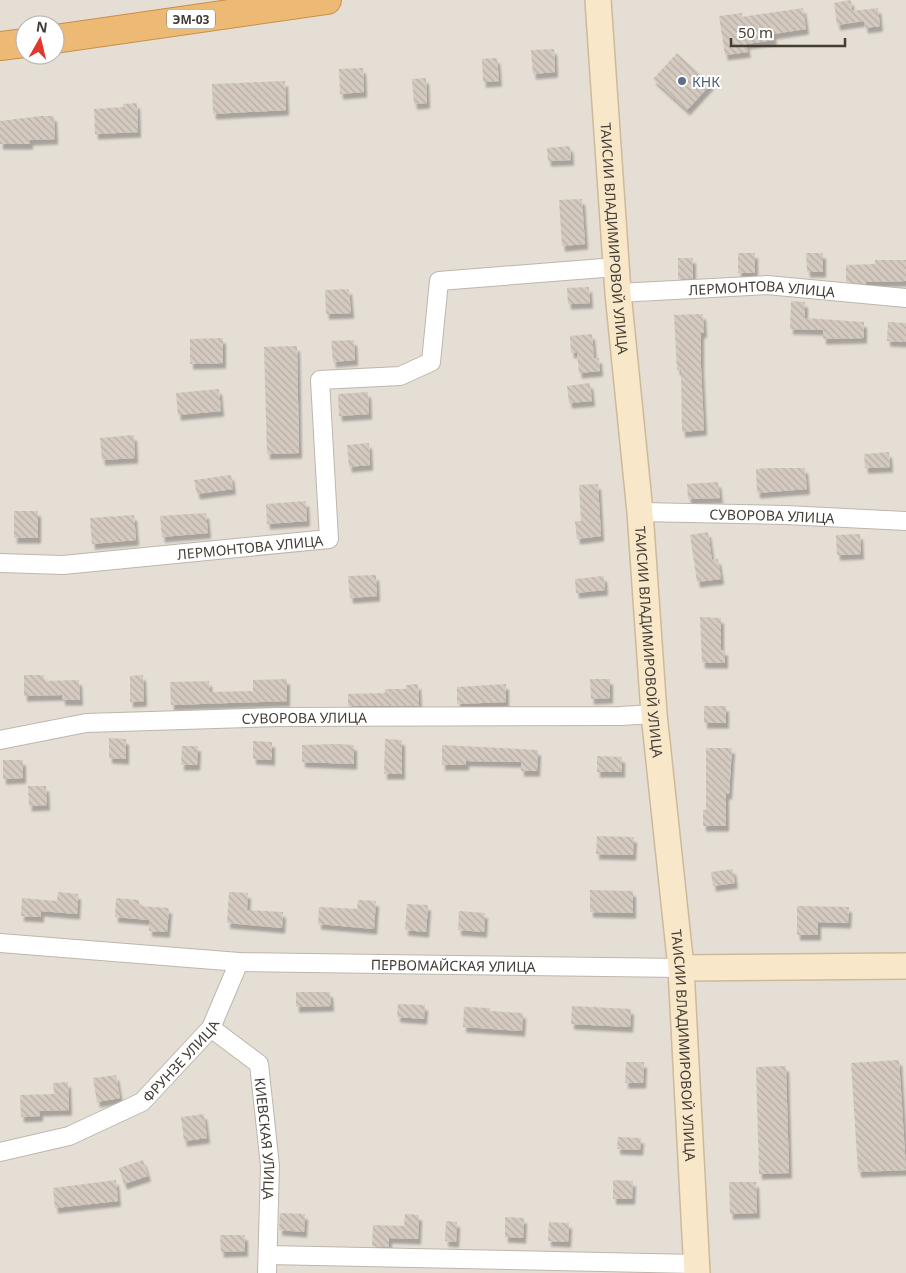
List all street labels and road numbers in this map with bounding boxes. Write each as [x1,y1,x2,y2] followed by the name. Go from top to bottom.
[167,10,215,28] road number: ЭМ-03
[597,122,634,355] street label: ТАИСИИ ВЛАДИМИРОВОЙ УЛИЦА
[688,275,836,301] street label: ЛЕРМОНТОВА УЛИЦА
[709,504,835,527] street label: СУВОРОВА УЛИЦА
[631,525,668,759] street label: ТАИСИИ ВЛАДИМИРОВОЙ УЛИЦА
[176,530,324,563] street label: ЛЕРМОНТОВА УЛИЦА
[241,707,367,728] street label: СУВОРОВА УЛИЦА
[667,928,701,1162] street label: ТАИСИИ ВЛАДИМИРОВОЙ УЛИЦА
[371,954,536,976] street label: ПЕРВОМАЙСКАЯ УЛИЦА
[138,1017,223,1106] street label: ФРУНЗЕ УЛИЦА
[251,1077,280,1200] street label: КИЕВСКАЯ УЛИЦА

